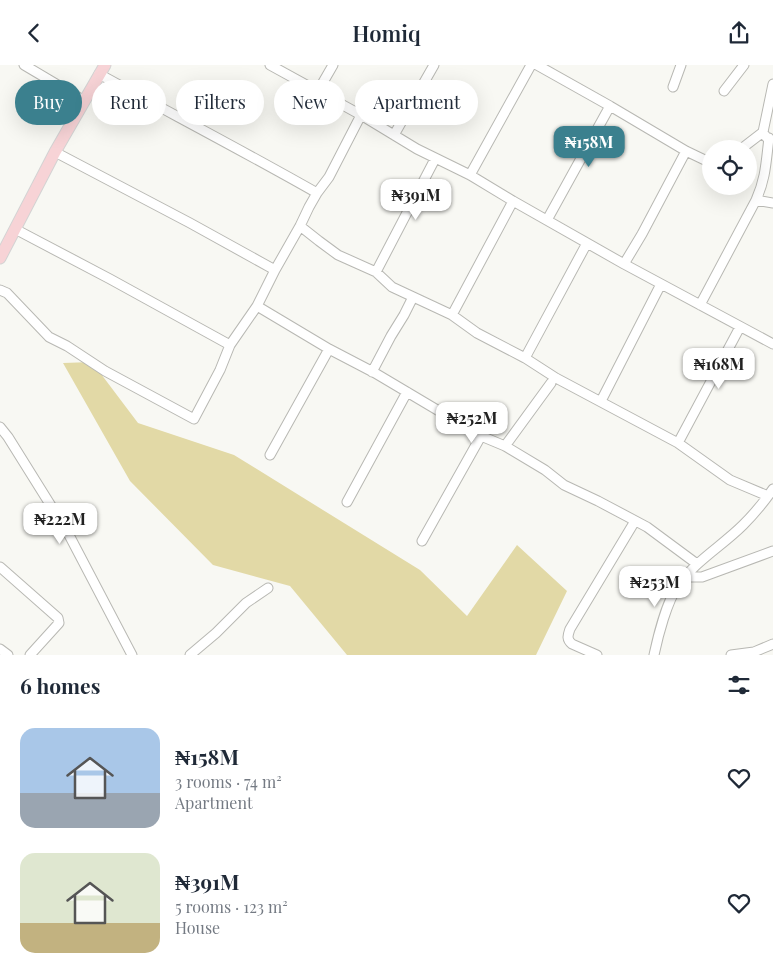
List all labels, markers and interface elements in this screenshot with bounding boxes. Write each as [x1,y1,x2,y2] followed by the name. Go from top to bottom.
[352,18,421,48] text: Homiq
[20,19,48,47] icon: back
[725,19,753,47] icon: share
[15,80,82,125] chip: Buy
[92,80,166,125] chip: Rent
[176,80,264,125] chip: Filters
[274,80,345,125] chip: New
[355,80,478,125] chip: Apartment
[554,126,624,168] pin: ₦158M
[565,131,613,152] text: ₦158M
[702,140,757,195] map controls
[702,140,757,195] button: locate
[381,179,451,221] pin: ₦391M
[391,184,441,205] text: ₦391M
[684,347,754,390] pin: ₦168M
[694,353,744,374] text: ₦168M
[437,401,507,444] pin: ₦252M
[447,407,497,428] text: ₦252M
[25,503,95,545] pin: ₦222M
[34,508,86,529] text: ₦222M
[620,565,690,608] pin: ₦253M
[630,571,680,592] text: ₦253M
[20,671,100,699] text: 6 homes
[725,671,753,699] icon: filters
[175,742,239,770] text: ₦158M
[60,748,120,808] icon: home
[725,764,753,792] icon: heart
[175,771,282,792] text: 3 rooms · 74 m²
[175,792,253,813] text: Apartment
[175,867,240,895] text: ₦391M
[60,873,120,933] icon: home
[725,889,753,917] icon: heart
[175,896,288,917] text: 5 rooms · 123 m²
[175,917,220,938] text: House

